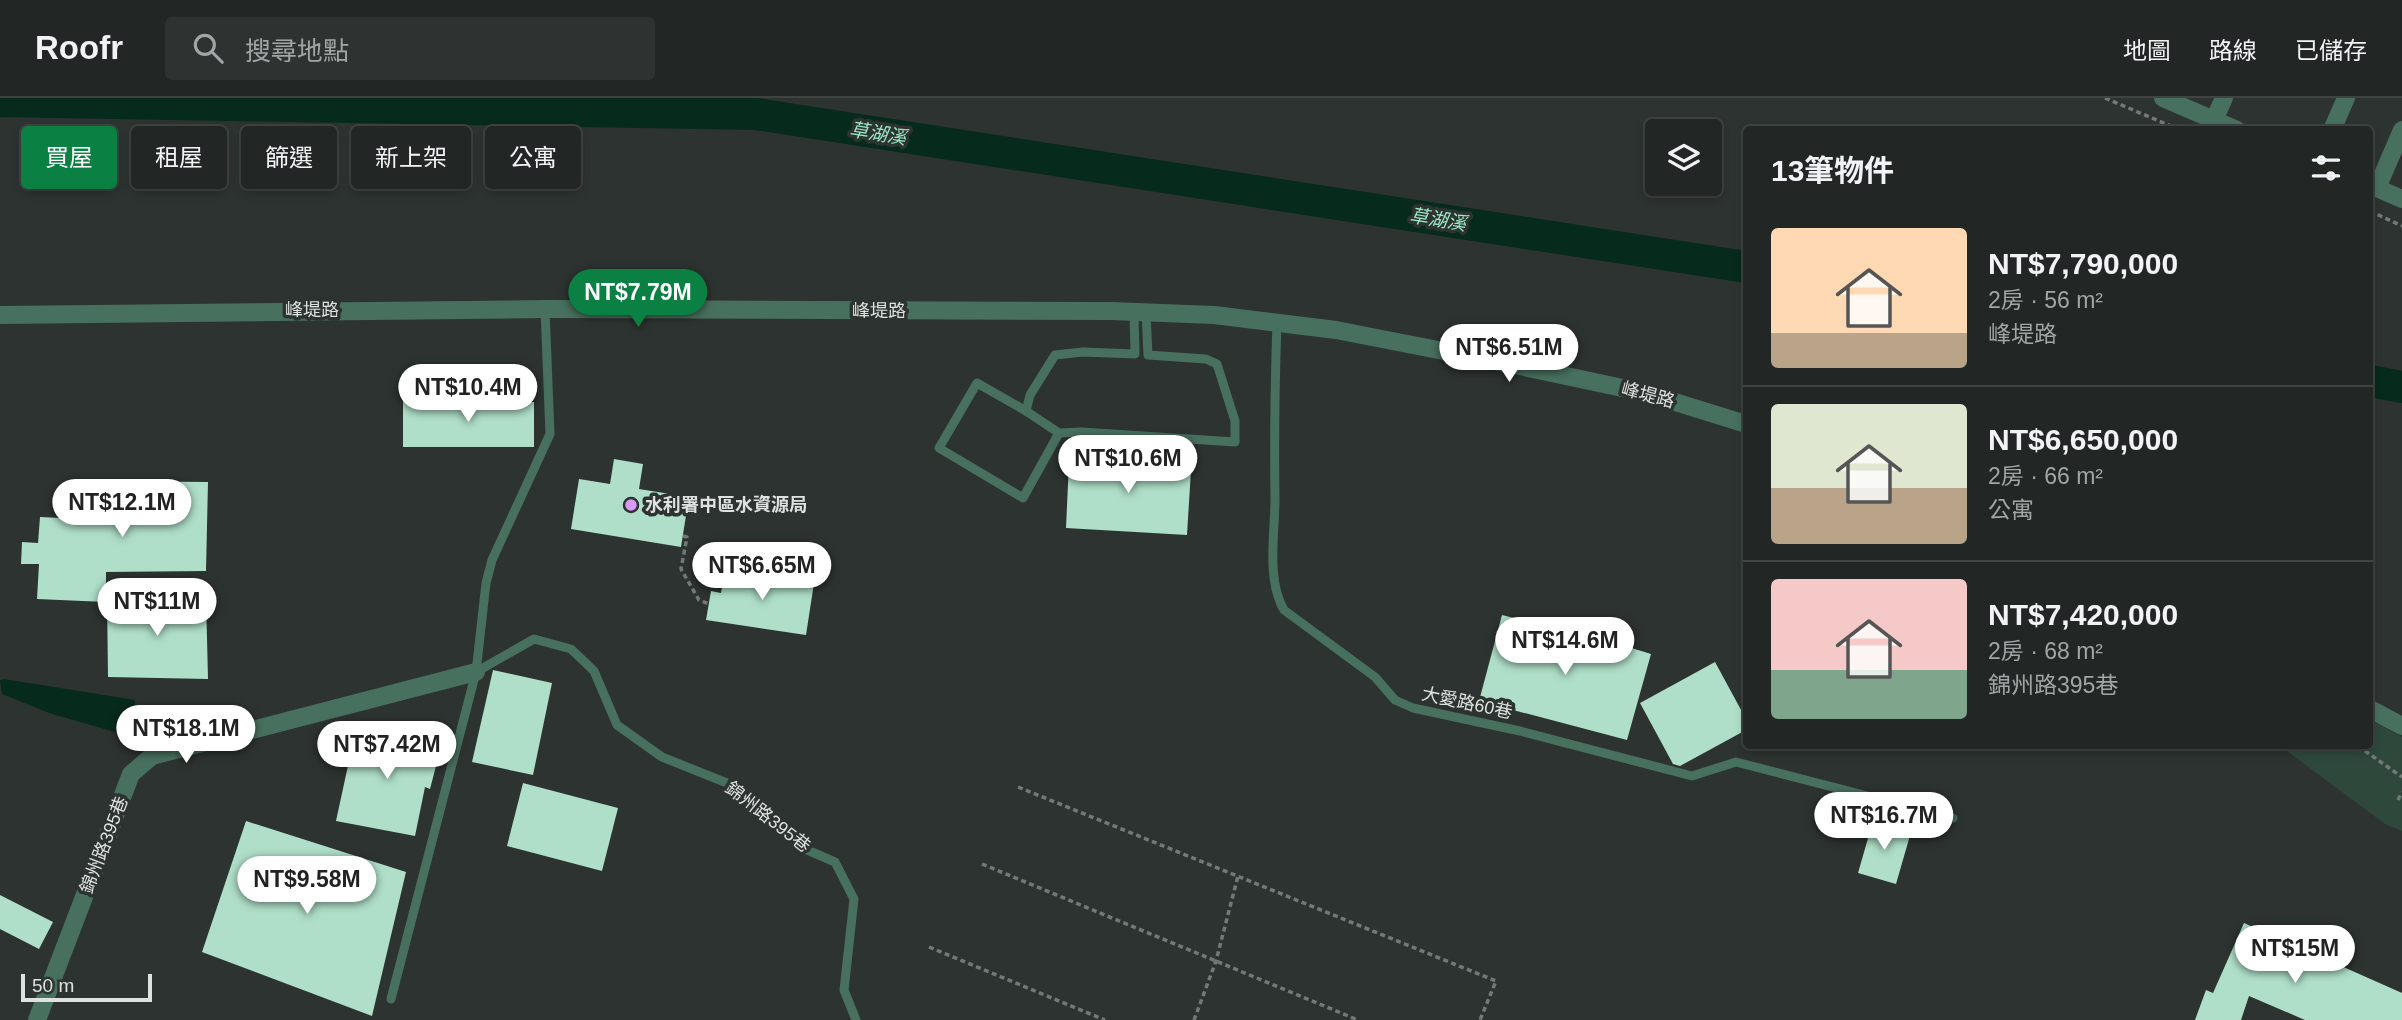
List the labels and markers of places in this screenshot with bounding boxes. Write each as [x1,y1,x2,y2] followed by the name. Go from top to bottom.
[566,270,710,329] pin: NT$7.79M
[1437,324,1581,384] pin: NT$6.51M
[396,364,540,424] pin: NT$10.4M
[1056,436,1200,495] pin: NT$10.6M
[50,480,194,539] pin: NT$12.1M
[645,494,807,515] place label: 水利署中區水資源局
[623,497,639,513] marker: 水利署中區水資源局
[690,542,834,602] pin: NT$6.65M
[100,578,214,638] pin: NT$11M
[1493,618,1637,677] pin: NT$14.6M
[114,706,258,765] pin: NT$18.1M
[315,722,459,781] pin: NT$7.42M
[1812,792,1956,852] pin: NT$16.7M
[235,856,379,916] pin: NT$9.58M
[2238,926,2352,985] pin: NT$15M

